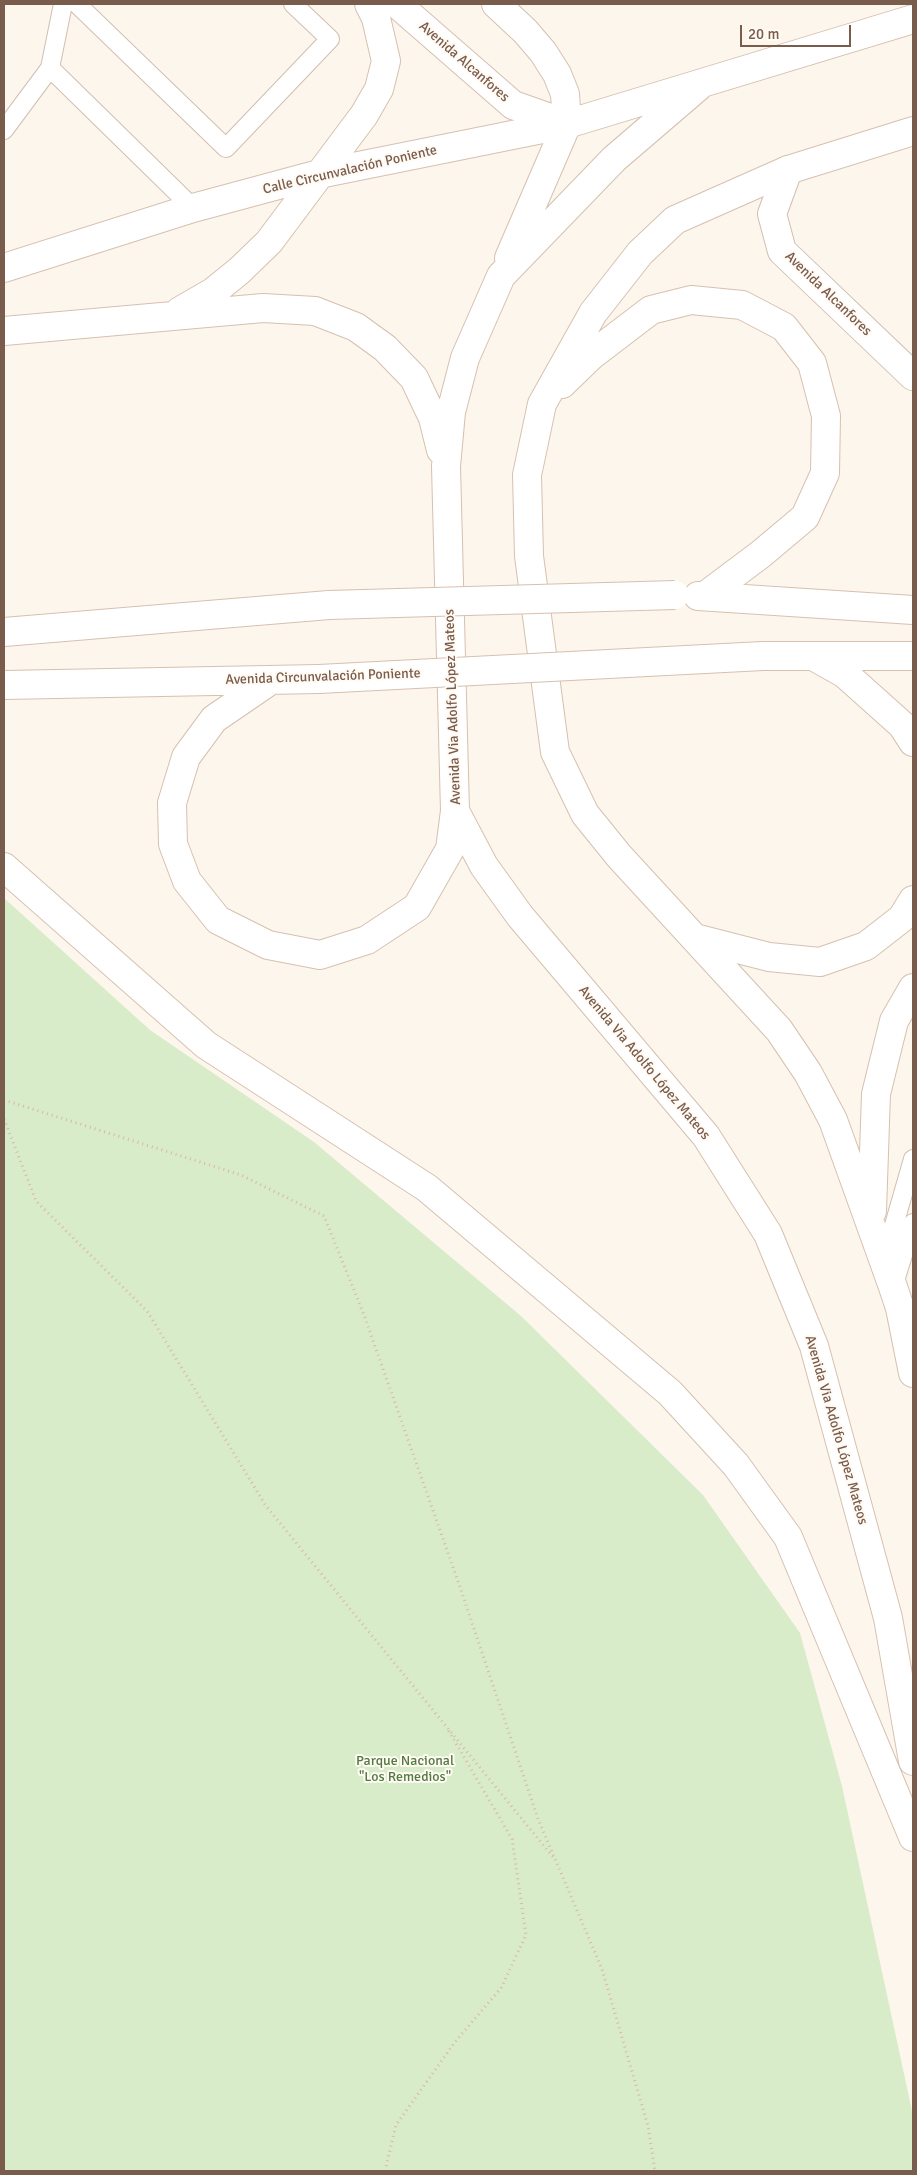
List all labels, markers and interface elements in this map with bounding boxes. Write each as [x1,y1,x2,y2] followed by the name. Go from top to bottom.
[742,15,853,47] scale bar
[415,18,513,106] street label: Avenida Alcanfores
[748,25,779,43] text: 20 m
[261,142,439,198] street label: Calle Circunvalación Poniente
[781,248,875,340] street label: Avenida Alcanfores
[441,609,465,805] street label: Avenida Via Adolfo López Mateos
[225,665,421,689] street label: Avenida Circunvalación Poniente
[575,982,713,1144] street label: Avenida Via Adolfo López Mateos
[801,1333,871,1527] street label: Avenida Via Adolfo López Mateos
[356,1753,454,1785] park label: Parque Nacional "Los Remedios"

